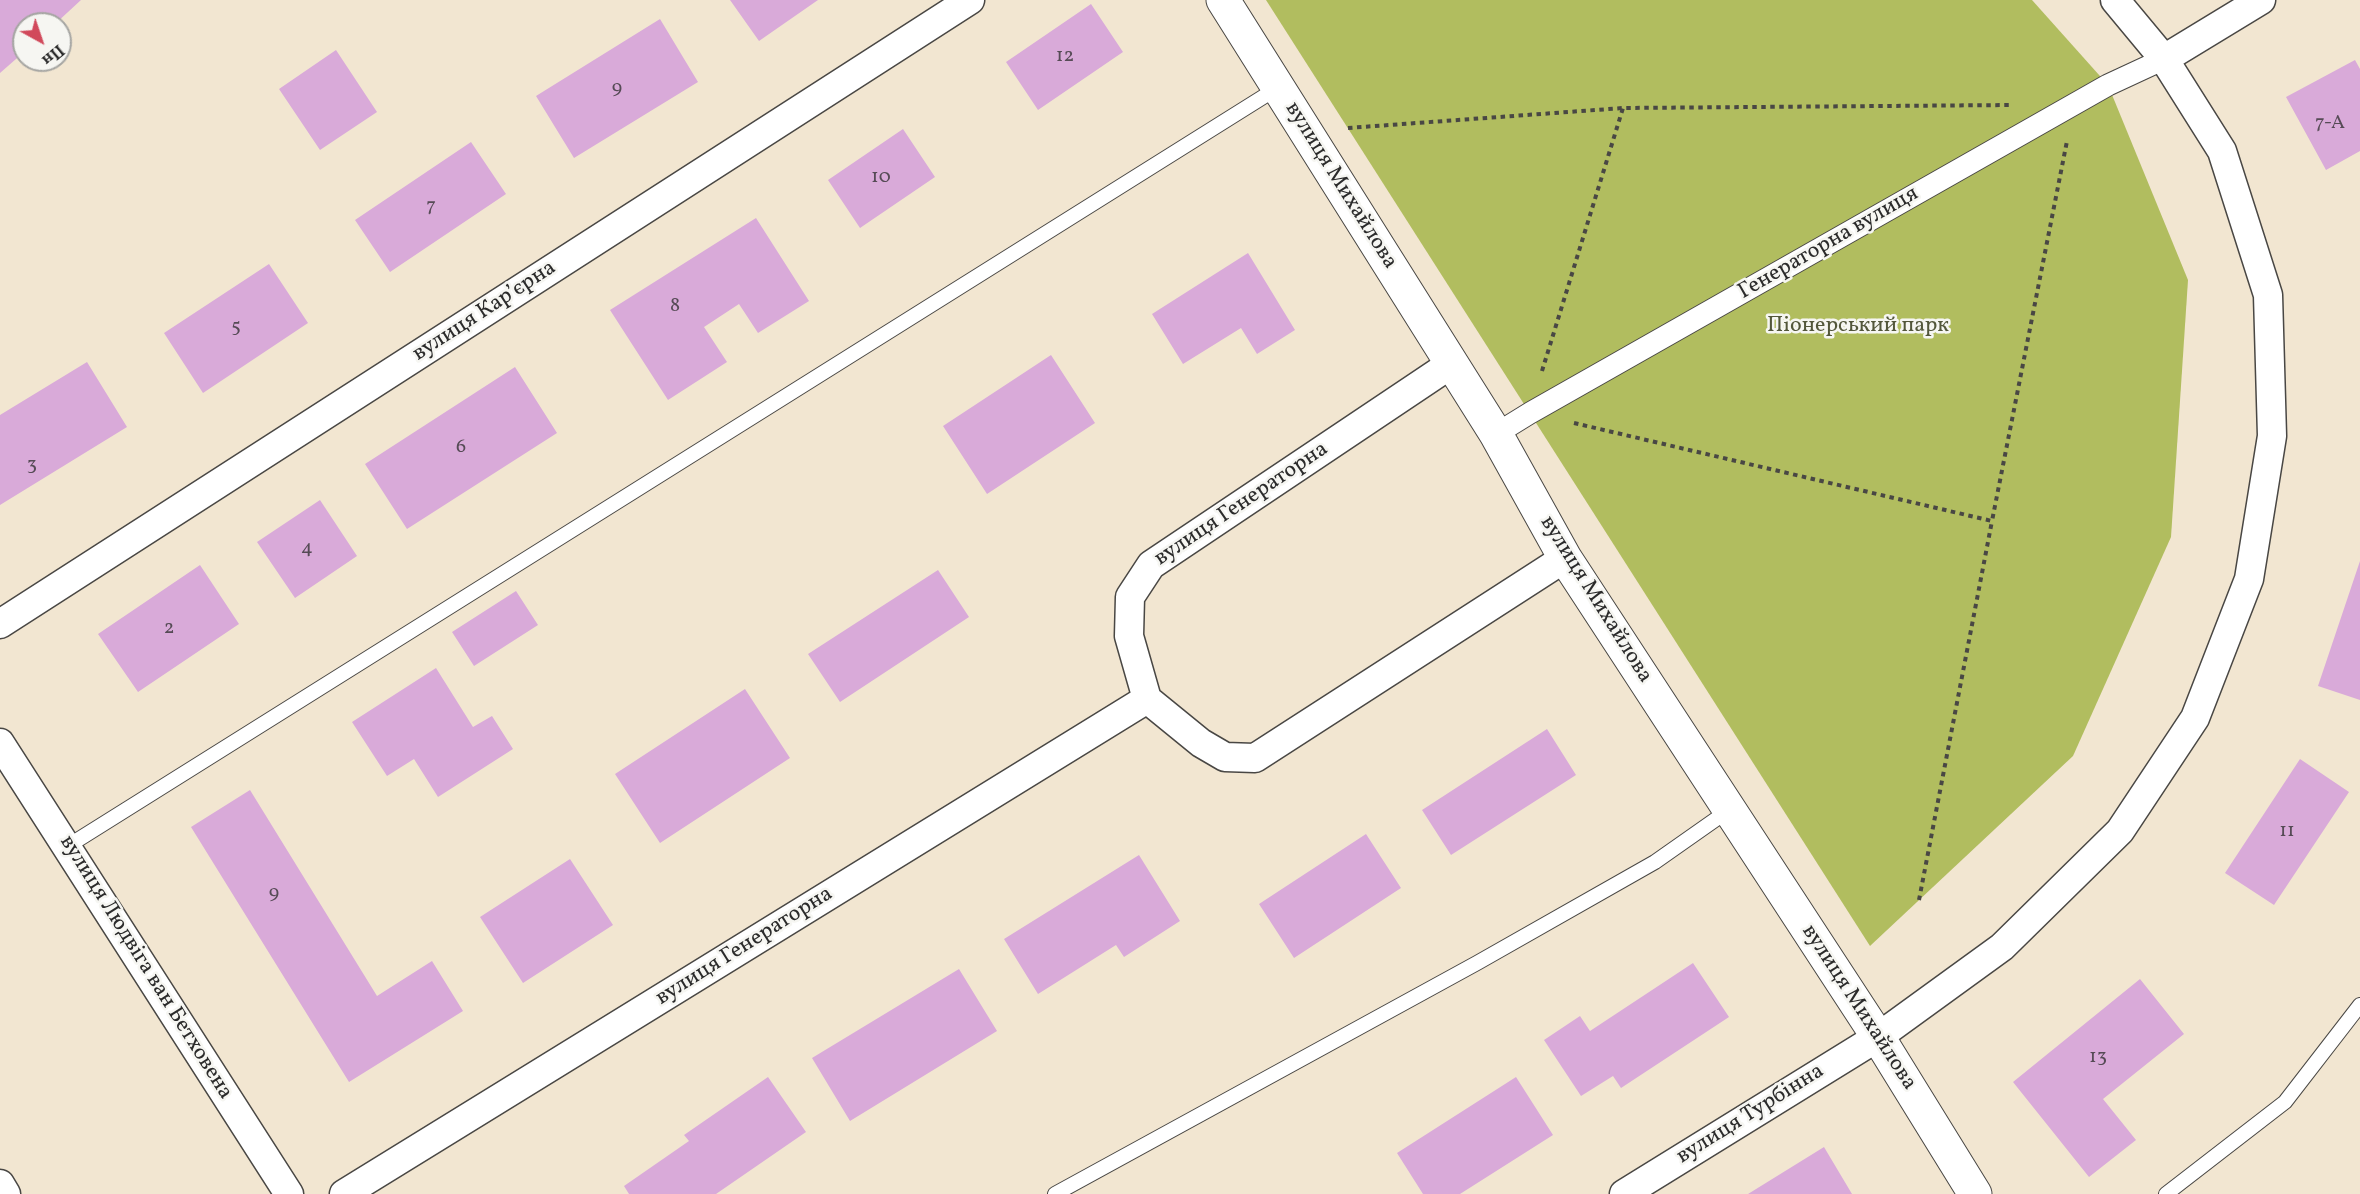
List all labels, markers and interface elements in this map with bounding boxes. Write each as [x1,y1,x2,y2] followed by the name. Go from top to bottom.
[12,12,72,72] north arrow
[37,39,68,70] text: Пн
[1056,45,1074,69] house number: 12
[612,77,622,101] house number: 9
[1278,98,1402,274] street label: вулиця Михайлова
[2315,112,2345,136] house number: 7-А
[871,166,891,190] house number: 10
[1734,182,1924,306] street label: Генераторна вулиця
[426,195,436,219] house number: 7
[408,256,562,368] street label: вулиця Кар’єрна
[670,295,680,319] house number: 8
[1767,314,1949,340] park label: Піонерський парк
[231,316,241,340] house number: 5
[456,436,466,460] house number: 6
[1150,437,1334,573] street label: вулиця Генераторна
[27,454,37,478] house number: 3
[1533,512,1657,688] street label: вулиця Михайлова
[301,537,313,561] house number: 4
[164,617,174,641] house number: 2
[2279,820,2295,844] house number: 11
[53,831,237,1105] street label: вулиця Людвіга ван Бетховена
[269,882,279,906] house number: 9
[652,882,838,1012] street label: вулиця Генераторна
[1795,920,1921,1096] street label: вулиця Михайлова
[2089,1046,2107,1070] house number: 13
[1672,1059,1830,1171] street label: вулиця Турбінна

